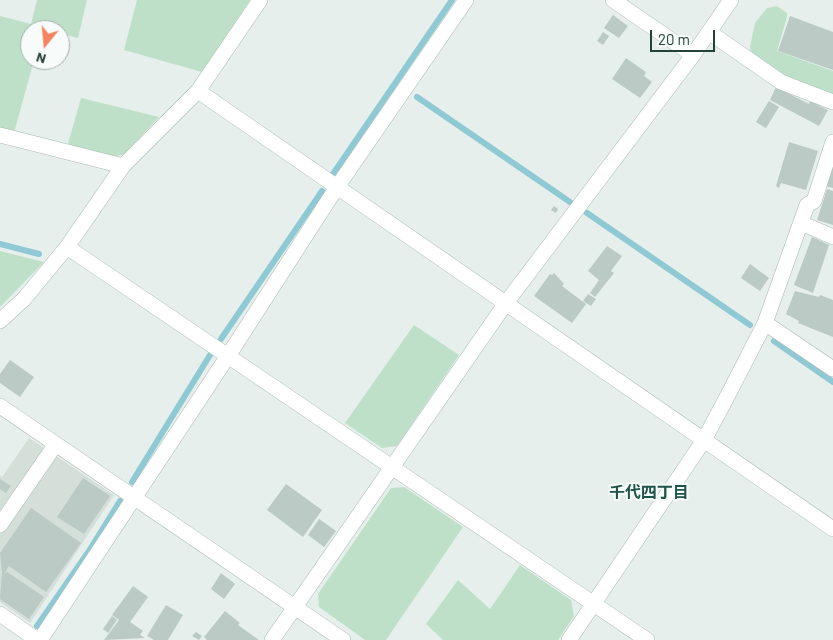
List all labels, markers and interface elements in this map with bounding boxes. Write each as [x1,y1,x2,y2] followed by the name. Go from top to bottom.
[20,20,70,70] north arrow
[653,20,718,52] scale bar
[658,30,690,48] text: 20 m
[34,49,48,68] text: N
[609,483,689,503] district label: 千代四丁目

